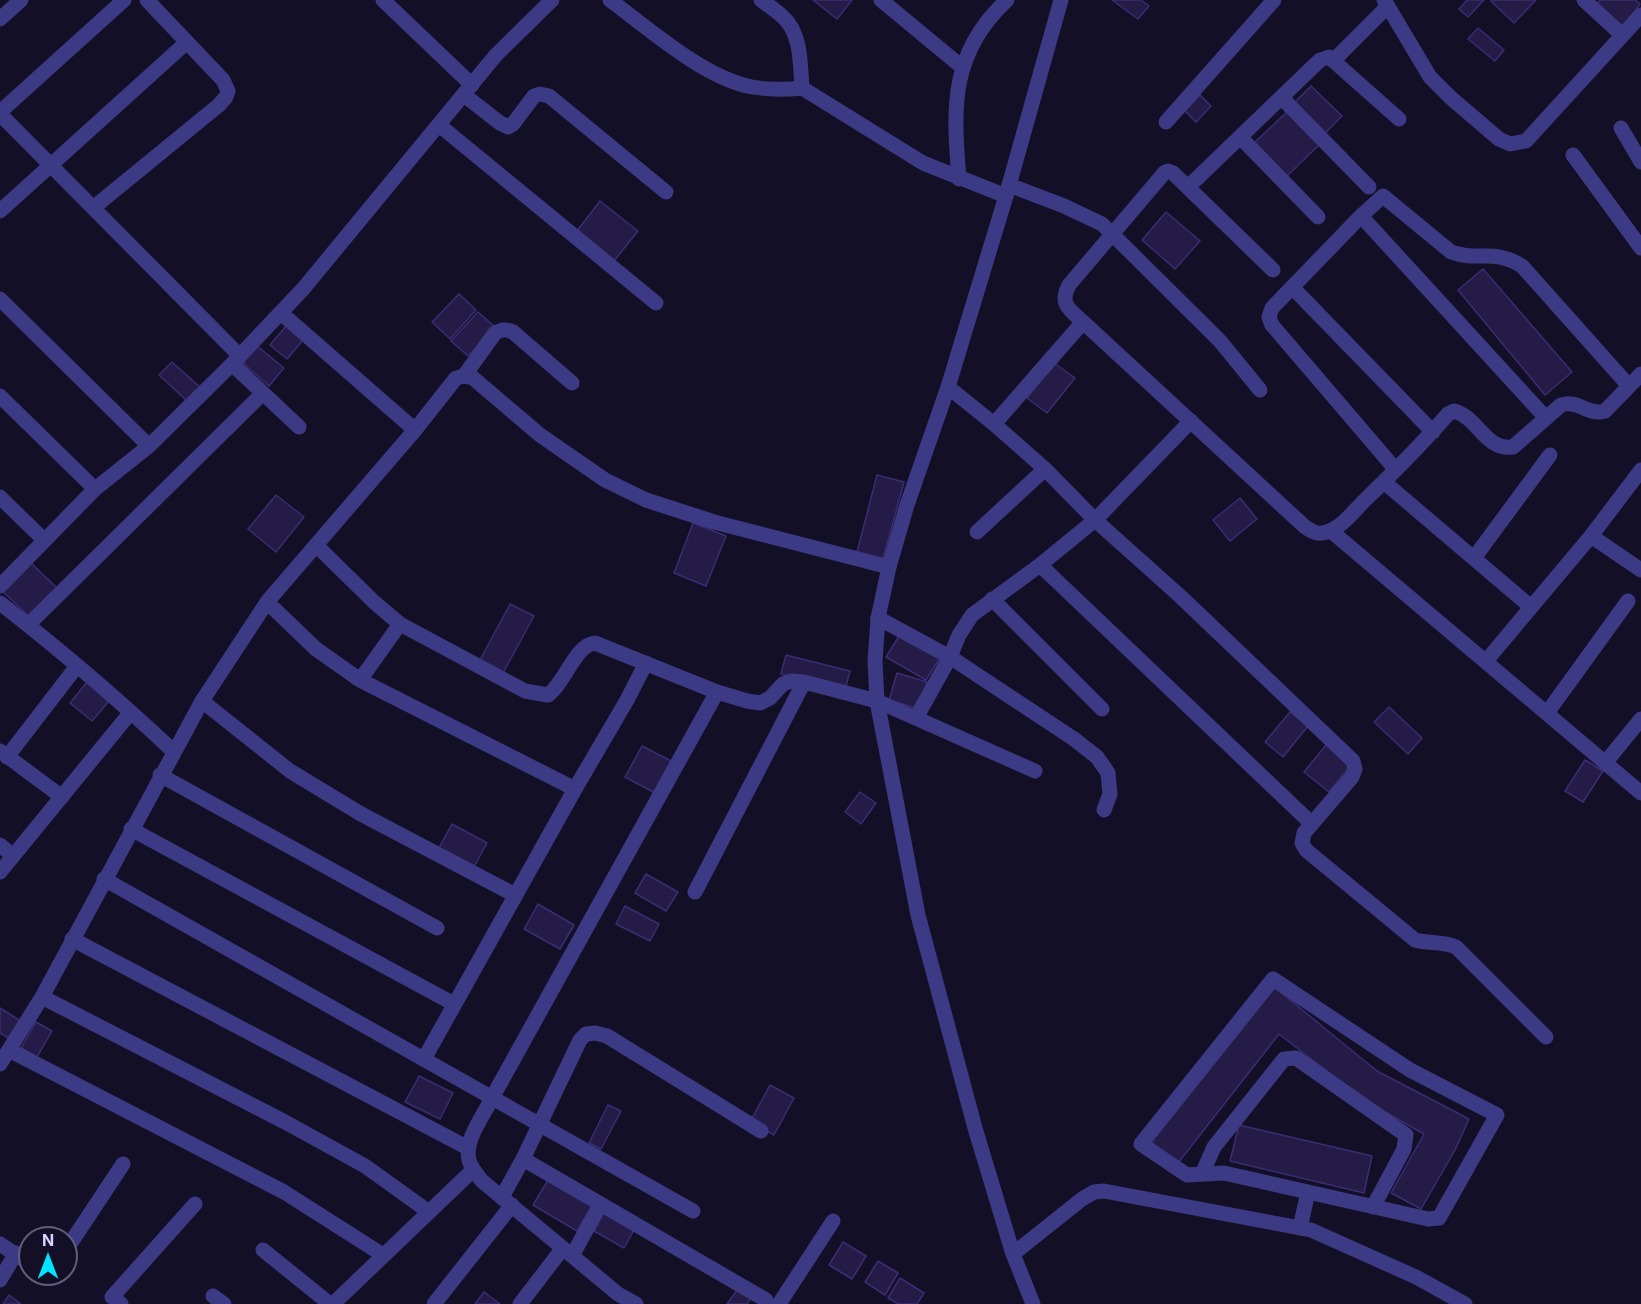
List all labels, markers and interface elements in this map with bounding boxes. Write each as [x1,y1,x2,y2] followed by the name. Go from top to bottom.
[18,1226,78,1286] north arrow
[42,1230,54,1250] text: N

